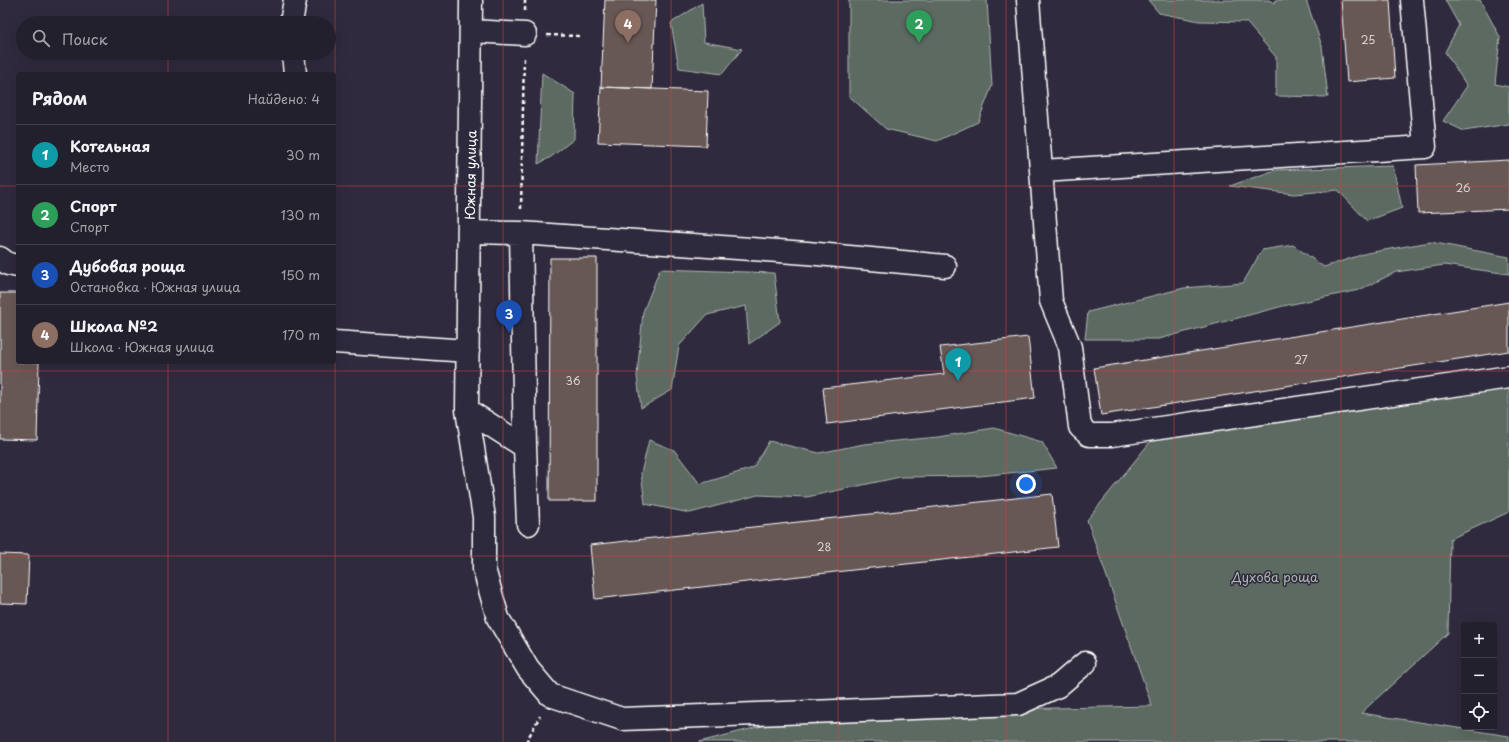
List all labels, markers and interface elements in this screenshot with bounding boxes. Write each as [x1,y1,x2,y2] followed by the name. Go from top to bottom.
[615,10,641,43] pin: 4
[906,10,932,43] pin: 2
[16,16,336,60] search box
[30,27,52,49] icon: search
[62,27,108,50] text: Поиск
[1361,31,1375,48] house number: 25
[32,85,87,111] text: Рядом
[248,89,320,108] text: Найдено: 4
[460,129,480,220] street label: Южная улица
[70,134,150,157] text: Котельная
[42,145,48,164] text: 1
[286,145,320,164] text: 30 m
[70,157,110,176] text: Место
[1455,179,1471,196] house number: 26
[70,194,117,217] text: Спорт
[40,205,50,224] text: 2
[281,205,320,224] text: 130 m
[70,217,109,236] text: Спорт
[70,254,185,277] text: Дубовая роща
[41,265,49,284] text: 3
[281,265,320,284] text: 150 m
[70,277,240,296] text: Остановка · Южная улица
[496,300,522,333] pin: 3
[70,314,158,337] text: Школа №2
[41,325,49,344] text: 4
[282,325,320,344] text: 170 m
[70,337,214,356] text: Школа · Южная улица
[945,348,971,381] pin: 1
[1294,351,1308,368] house number: 27
[566,372,581,389] house number: 36
[1016,474,1036,494] your location
[817,538,831,555] house number: 28
[1231,567,1319,586] park label: Духова роща
[1461,622,1497,730] map controls
[1461,622,1497,658] button: +
[1461,658,1497,694] button: −
[1461,694,1497,730] button: locate

